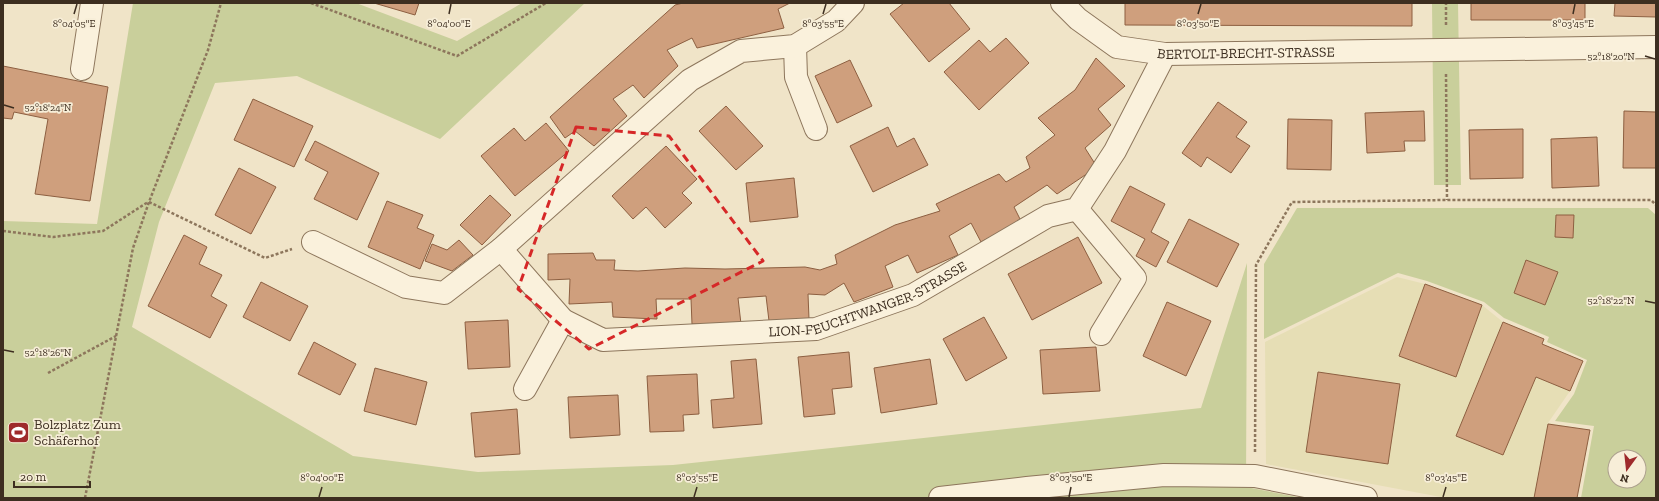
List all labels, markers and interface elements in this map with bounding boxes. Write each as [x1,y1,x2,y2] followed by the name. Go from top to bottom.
[53,18,95,30] text: 8°04'05"E
[427,18,471,30] text: 8°04'00"E
[802,18,844,30] text: 8°03'55"E
[1177,18,1219,30] text: 8°03'50"E
[1552,18,1594,30] text: 8°03'45"E
[1156,43,1335,62] street label: BERTOLT-BRECHT-STRASSE
[1587,51,1635,63] text: 52°18'20"N
[25,102,72,114] text: 52°18'24"N
[768,257,969,340] street label: LION-FEUCHTWANGER-STRASSE
[1588,295,1635,307] text: 52°18'22"N
[25,347,72,359] text: 52°18'26"N
[34,416,121,449] place label: Bolzplatz Zum Schäferhof
[6,419,32,445] sports icon: Bolzplatz Zum Schäferhof
[1607,449,1647,489] north arrow
[14,463,90,489] scale bar
[20,470,47,484] text: 20 m
[1618,471,1630,486] text: N
[300,472,344,484] text: 8°04'00"E
[676,472,718,484] text: 8°03'55"E
[1050,472,1092,484] text: 8°03'50"E
[1425,472,1467,484] text: 8°03'45"E

